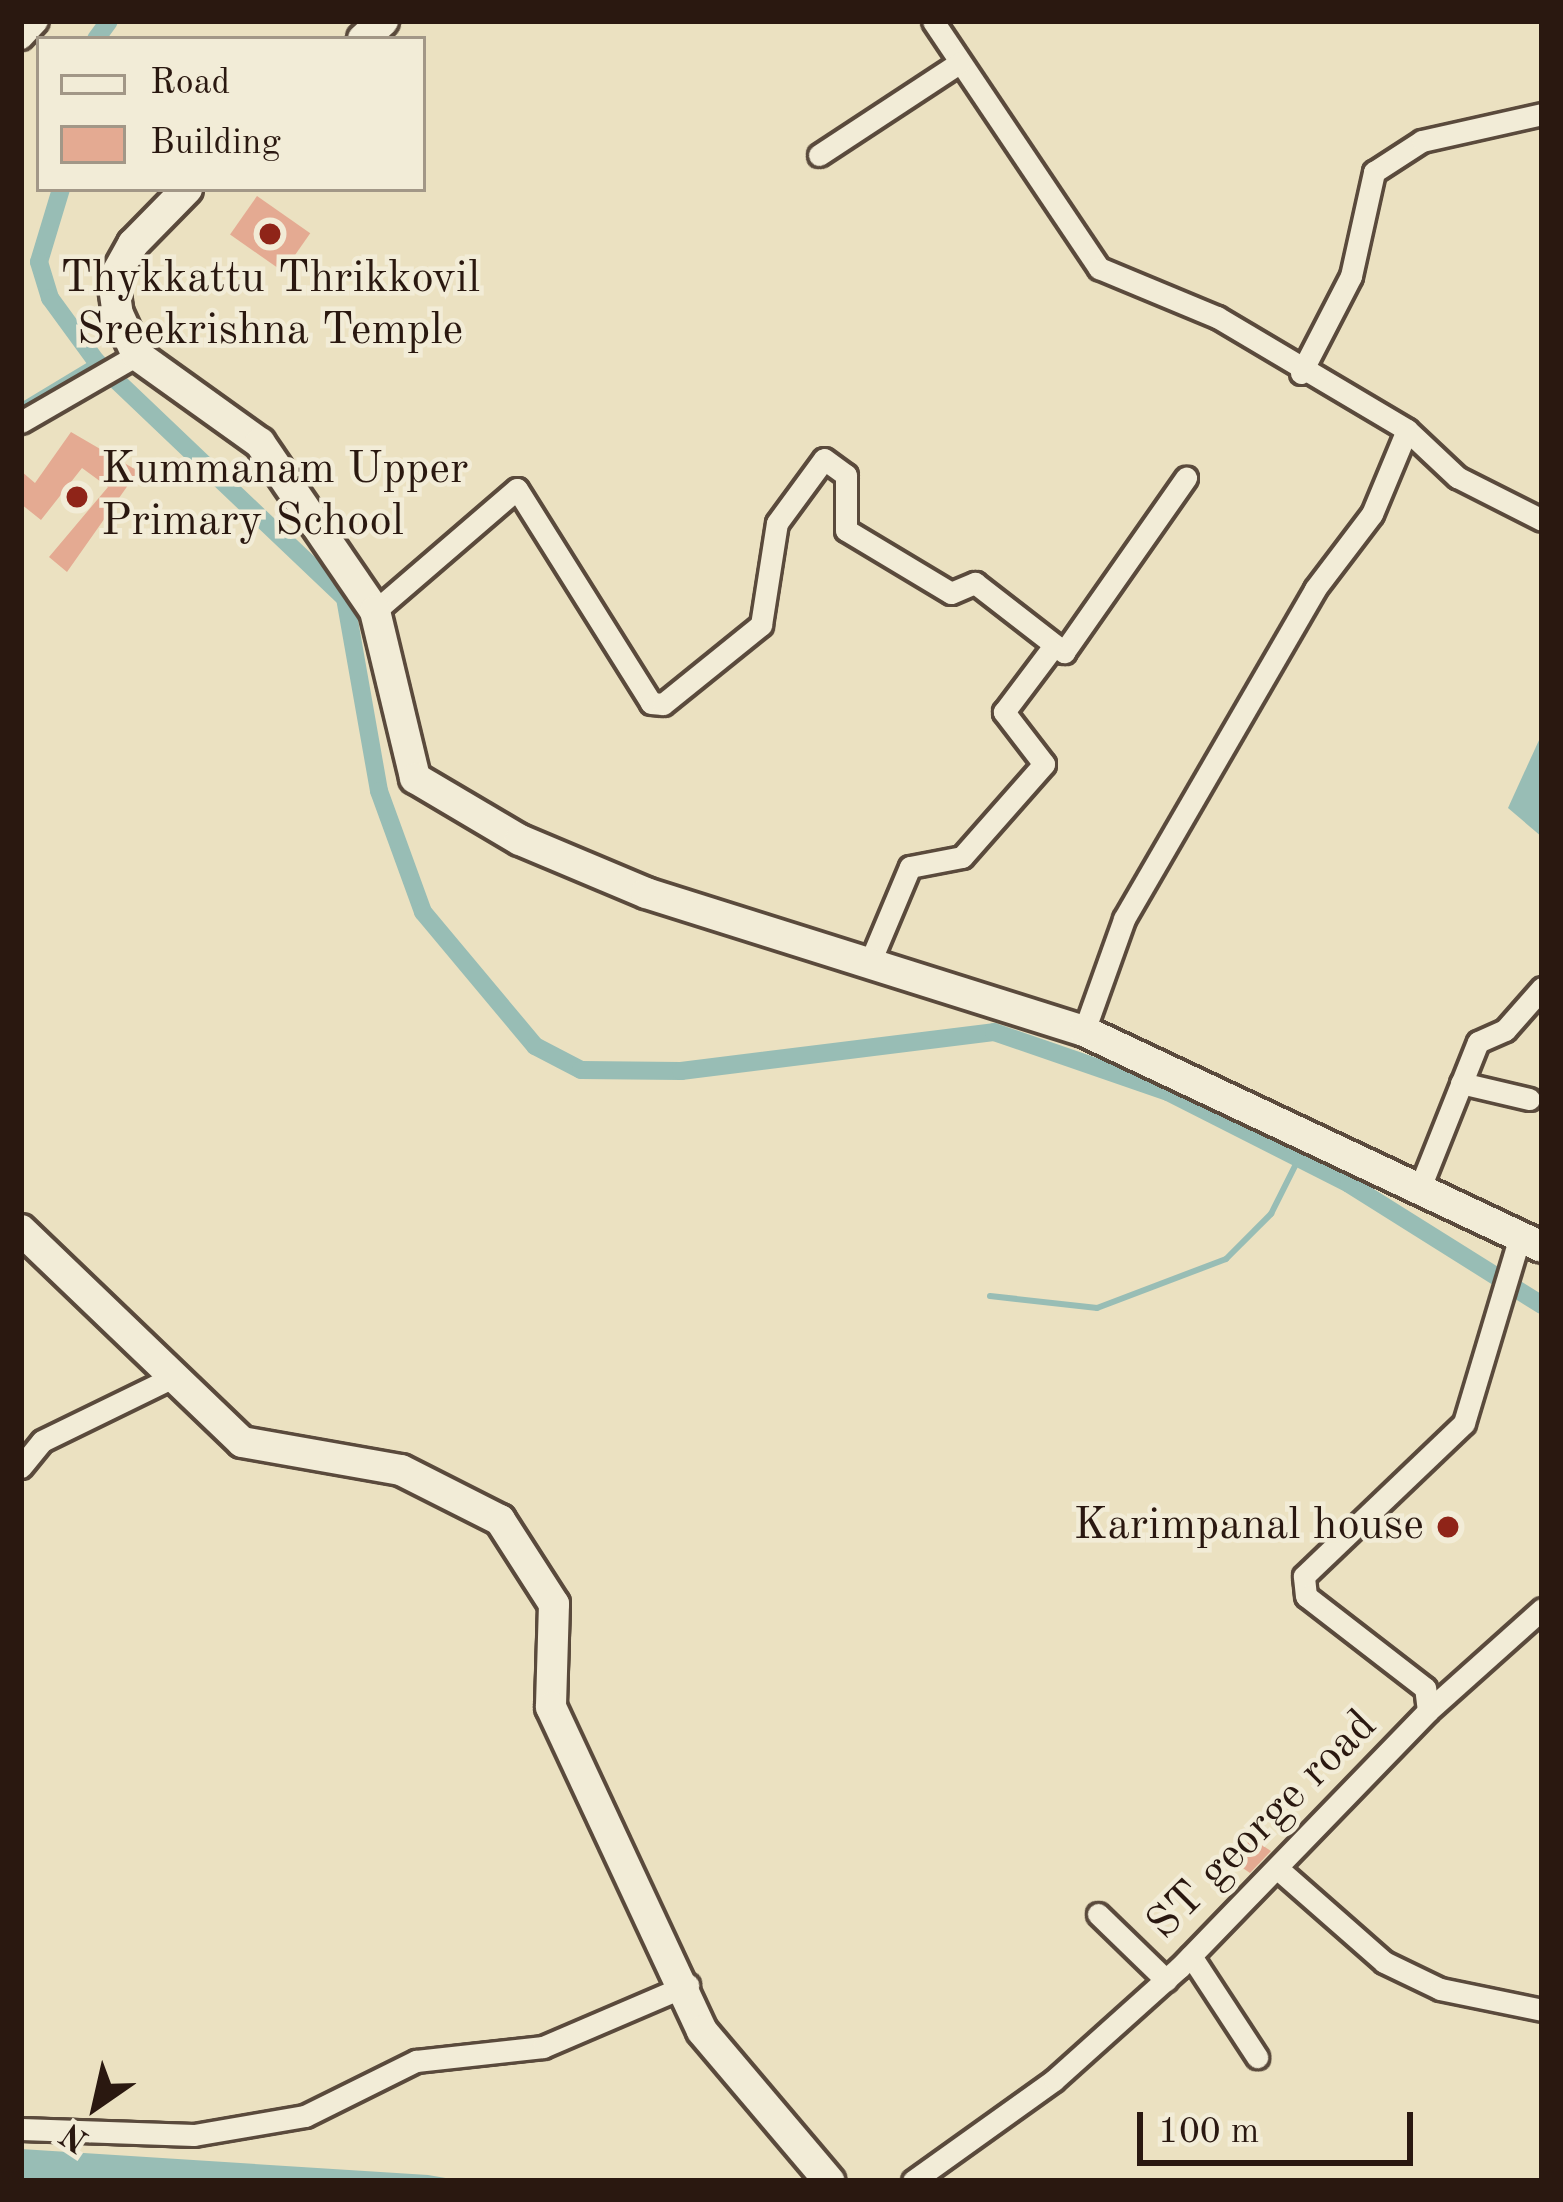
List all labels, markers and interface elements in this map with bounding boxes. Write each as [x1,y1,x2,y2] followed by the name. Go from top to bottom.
[36,36,426,192] legend
[150,66,230,102] text: Road
[150,126,281,162] text: Building
[257,221,283,247] marker: Thykkattu Thrikkovil Sreekrishna Temple
[60,253,480,359] place label: Thykkattu Thrikkovil Sreekrishna Temple
[101,444,468,550] place label: Kummanam Upper Primary School
[64,484,90,510] marker: Kummanam Upper Primary School
[1074,1500,1424,1554] place label: Karimpanal house
[1435,1514,1461,1540] marker: Karimpanal house
[1137,1700,1389,1952] street label: ST george road
[36,2046,156,2166] north arrow
[1143,2088,1419,2162] scale bar
[1158,2115,1259,2151] text: 100 m
[56,2116,95,2157] text: N

